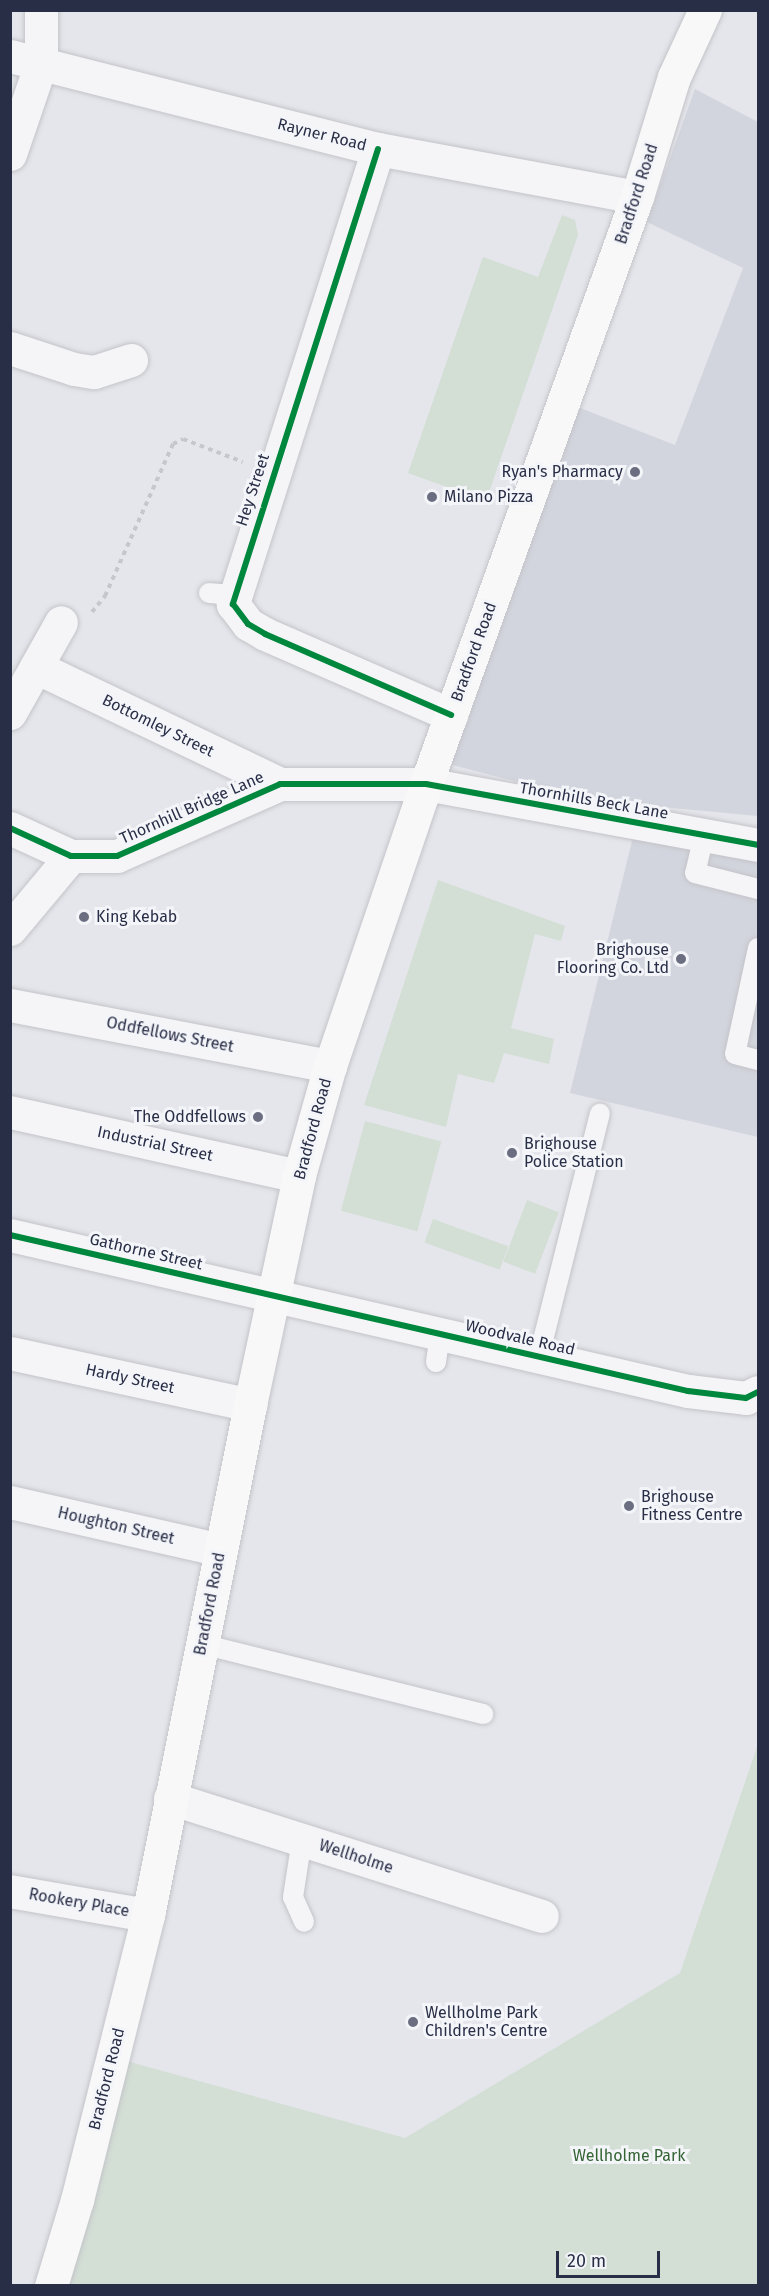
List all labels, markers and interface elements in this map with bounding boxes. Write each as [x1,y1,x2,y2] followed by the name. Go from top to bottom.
[275,115,369,155] street label: Rayner Road
[612,141,662,247] street label: Bradford Road
[232,451,274,529] street label: Hey Street
[502,462,623,482] place label: Ryan's Pharmacy
[628,465,642,479] marker: Ryan's Pharmacy
[444,487,533,507] place label: Milano Pizza
[425,490,439,504] marker: Milano Pizza
[447,600,501,704] street label: Bradford Road
[99,691,217,761] street label: Bottomley Street
[117,768,267,848] street label: Thornhill Bridge Lane
[518,778,670,824] street label: Thornhills Beck Lane
[96,907,177,927] place label: King Kebab
[77,910,91,924] marker: King Kebab
[557,940,669,978] place label: Brighouse Flooring Co. Ltd
[674,952,688,966] marker: Brighouse Flooring Co. Ltd
[105,1013,235,1057] street label: Oddfellows Street
[290,1076,336,1182] street label: Bradford Road
[134,1107,246,1127] place label: The Oddfellows
[251,1110,265,1124] marker: The Oddfellows
[95,1122,215,1166] street label: Industrial Street
[524,1134,624,1172] place label: Brighouse Police Station
[505,1146,519,1160] marker: Brighouse Police Station
[88,1230,204,1274] street label: Gathorne Street
[463,1316,577,1360] street label: Woodvale Road
[84,1360,176,1398] street label: Hardy Street
[641,1487,743,1525] place label: Brighouse Fitness Centre
[622,1499,636,1513] marker: Brighouse Fitness Centre
[56,1503,176,1549] street label: Houghton Street
[191,1551,229,1657] street label: Bradford Road
[316,1836,396,1878] street label: Wellholme
[27,1885,131,1921] street label: Rookery Place
[425,2003,547,2041] place label: Wellholme Park Children's Centre
[406,2015,420,2029] marker: Wellholme Park Children's Centre
[85,2026,129,2132] street label: Bradford Road
[573,2146,685,2166] park label: Wellholme Park
[559,2239,662,2277] scale bar
[567,2250,606,2272] text: 20 m

